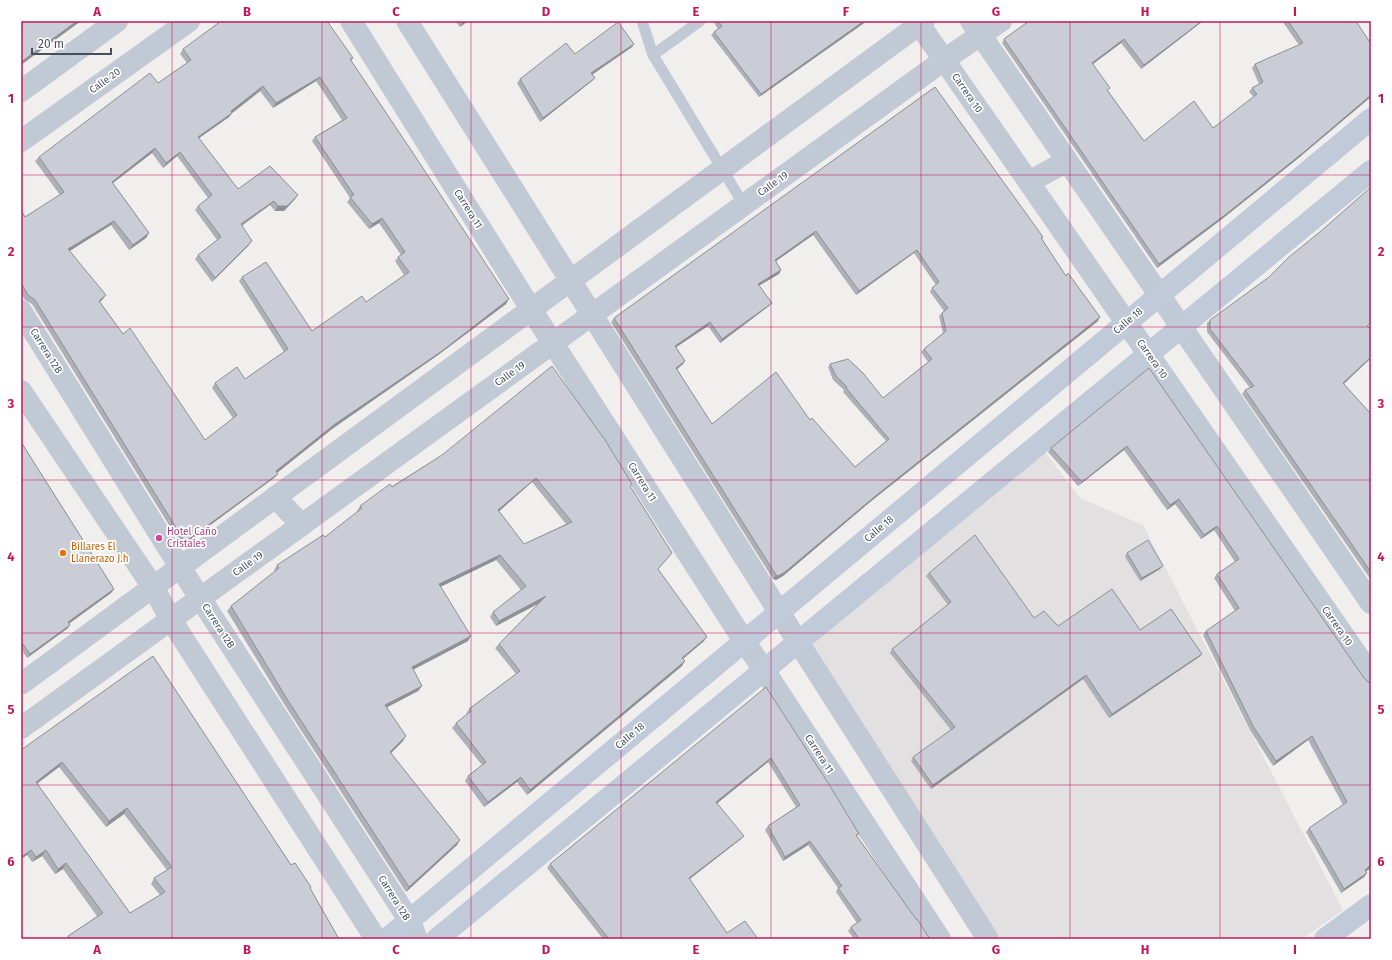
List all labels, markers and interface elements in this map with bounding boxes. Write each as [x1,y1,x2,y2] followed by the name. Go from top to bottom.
[92,4,101,19] text: A
[243,4,251,19] text: B
[392,4,400,19] text: C
[542,4,551,19] text: D
[693,4,700,19] text: E
[843,4,850,19] text: F
[992,4,1000,19] text: G
[1141,4,1149,19] text: H
[1293,4,1297,19] text: I
[32,30,111,56] scale bar
[38,37,64,51] text: 20 m
[87,66,123,96] street label: Calle 20
[949,71,985,115] street label: Carrera 10
[8,91,14,106] text: 1
[1378,91,1384,106] text: 1
[756,169,790,199] street label: Calle 19
[451,187,485,231] street label: Carrera 11
[8,244,15,259] text: 2
[1378,244,1385,259] text: 2
[1111,305,1145,337] street label: Calle 18
[27,326,65,376] street label: Carrera 12B
[1134,337,1170,381] street label: Carrera 10
[493,359,527,389] street label: Calle 19
[7,396,15,411] text: 3
[1377,396,1385,411] text: 3
[625,460,659,504] street label: Carrera 11
[862,513,896,545] street label: Calle 18
[167,526,217,550] place label: Hotel Caño Cristales
[154,533,164,543] marker: Hotel Caño Cristales
[71,541,129,565] place label: Billares El Llanerazo J.h
[58,548,68,558] marker: Billares El Llanerazo J.h
[7,549,15,564] text: 4
[231,549,265,579] street label: Calle 19
[1377,549,1385,564] text: 4
[199,601,237,651] street label: Carrera 12B
[1319,604,1355,648] street label: Carrera 10
[8,702,15,717] text: 5
[1378,702,1385,717] text: 5
[613,720,647,752] street label: Calle 18
[802,732,836,776] street label: Carrera 11
[7,854,15,869] text: 6
[1377,854,1385,869] text: 6
[375,873,413,923] street label: Carrera 12B
[92,942,101,957] text: A
[243,942,251,957] text: B
[392,942,400,957] text: C
[542,942,551,957] text: D
[693,942,700,957] text: E
[843,942,850,957] text: F
[992,942,1000,957] text: G
[1141,942,1149,957] text: H
[1293,942,1297,957] text: I

